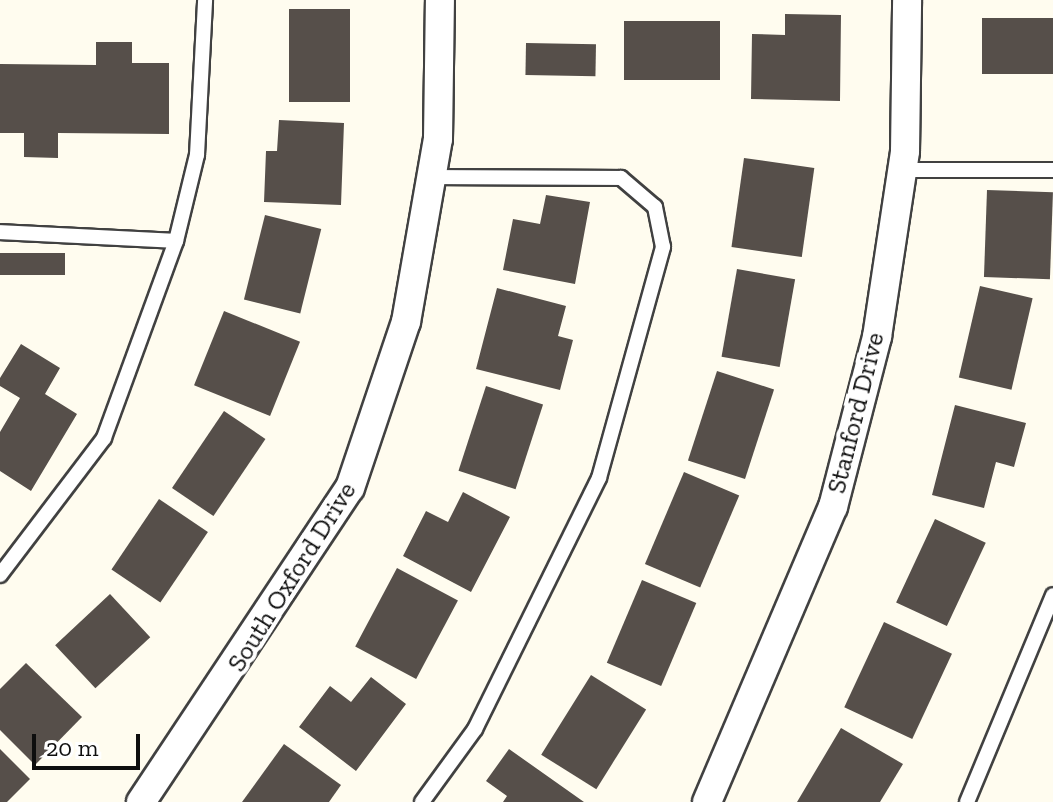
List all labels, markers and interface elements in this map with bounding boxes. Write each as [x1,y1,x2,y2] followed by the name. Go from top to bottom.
[821,329,891,497] street label: Stanford Drive
[221,476,363,678] street label: South Oxford Drive
[36,718,144,768] scale bar
[46,733,98,762] text: 20 m

